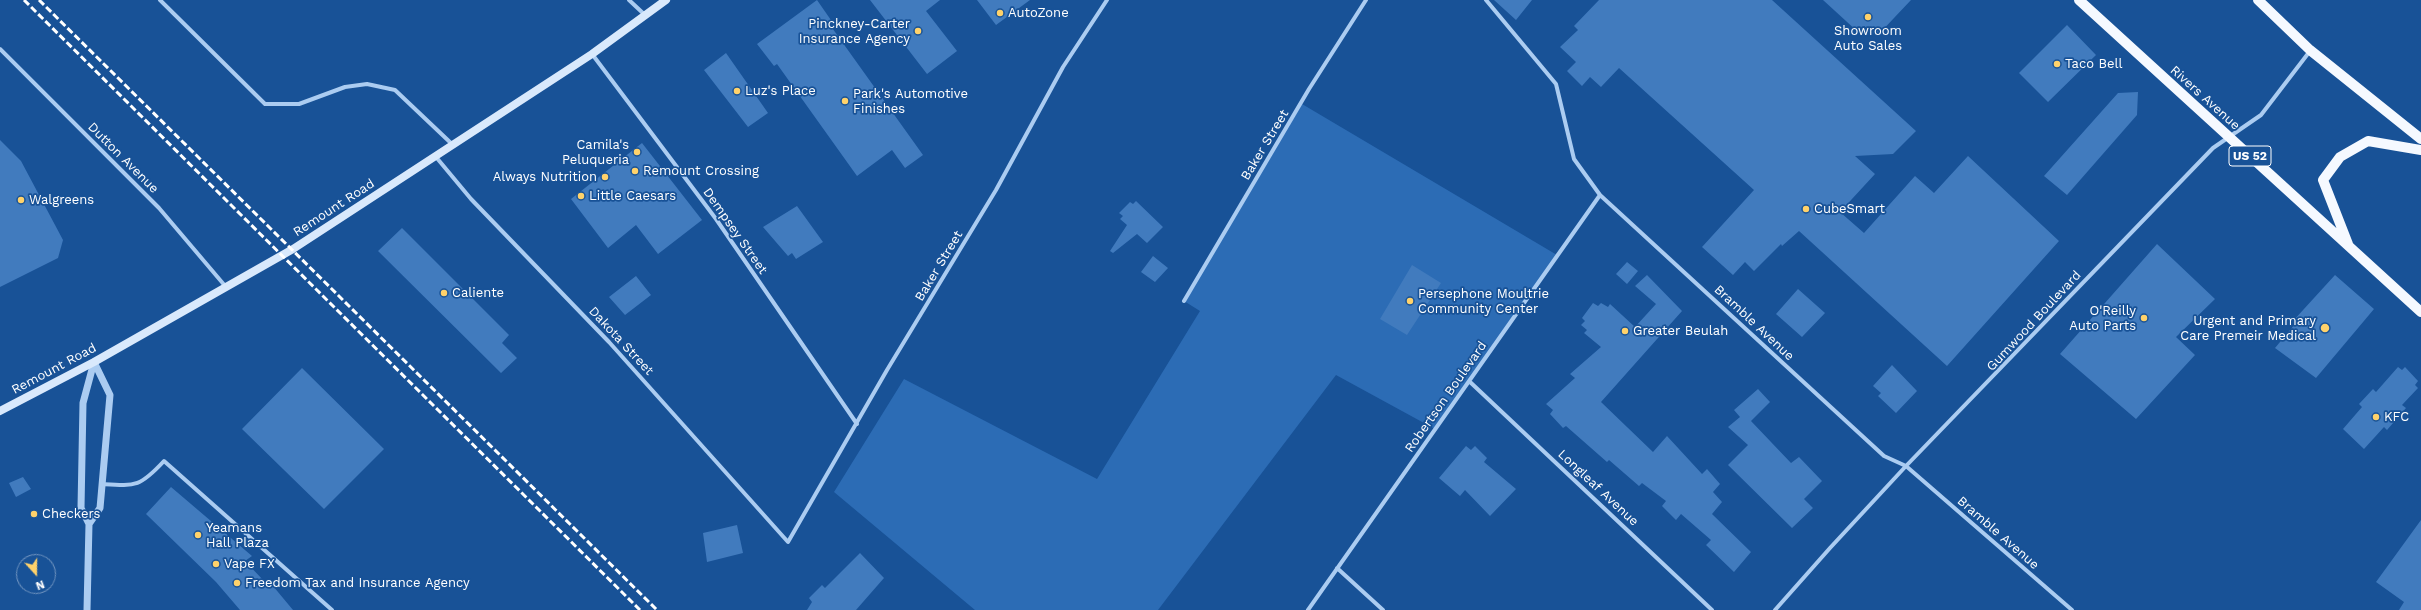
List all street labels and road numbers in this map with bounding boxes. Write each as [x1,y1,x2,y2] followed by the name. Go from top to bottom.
[2167,63,2243,133] street label: Rivers Avenue
[1238,107,1292,183] street label: Baker Street
[84,119,162,197] street label: Dutton Avenue
[2229,146,2271,166] road number: US 52
[290,176,378,240] street label: Remount Road
[699,185,771,277] street label: Dempsey Street
[912,228,966,304] street label: Baker Street
[1984,268,2084,374] street label: Gumwood Boulevard
[1711,282,1797,364] street label: Bramble Avenue
[585,304,657,378] street label: Dakota Street
[1402,338,1490,456] street label: Robertson Boulevard
[9,340,99,398] street label: Remount Road
[1554,447,1642,529] street label: Longleaf Avenue
[1954,493,2042,573] street label: Bramble Avenue

